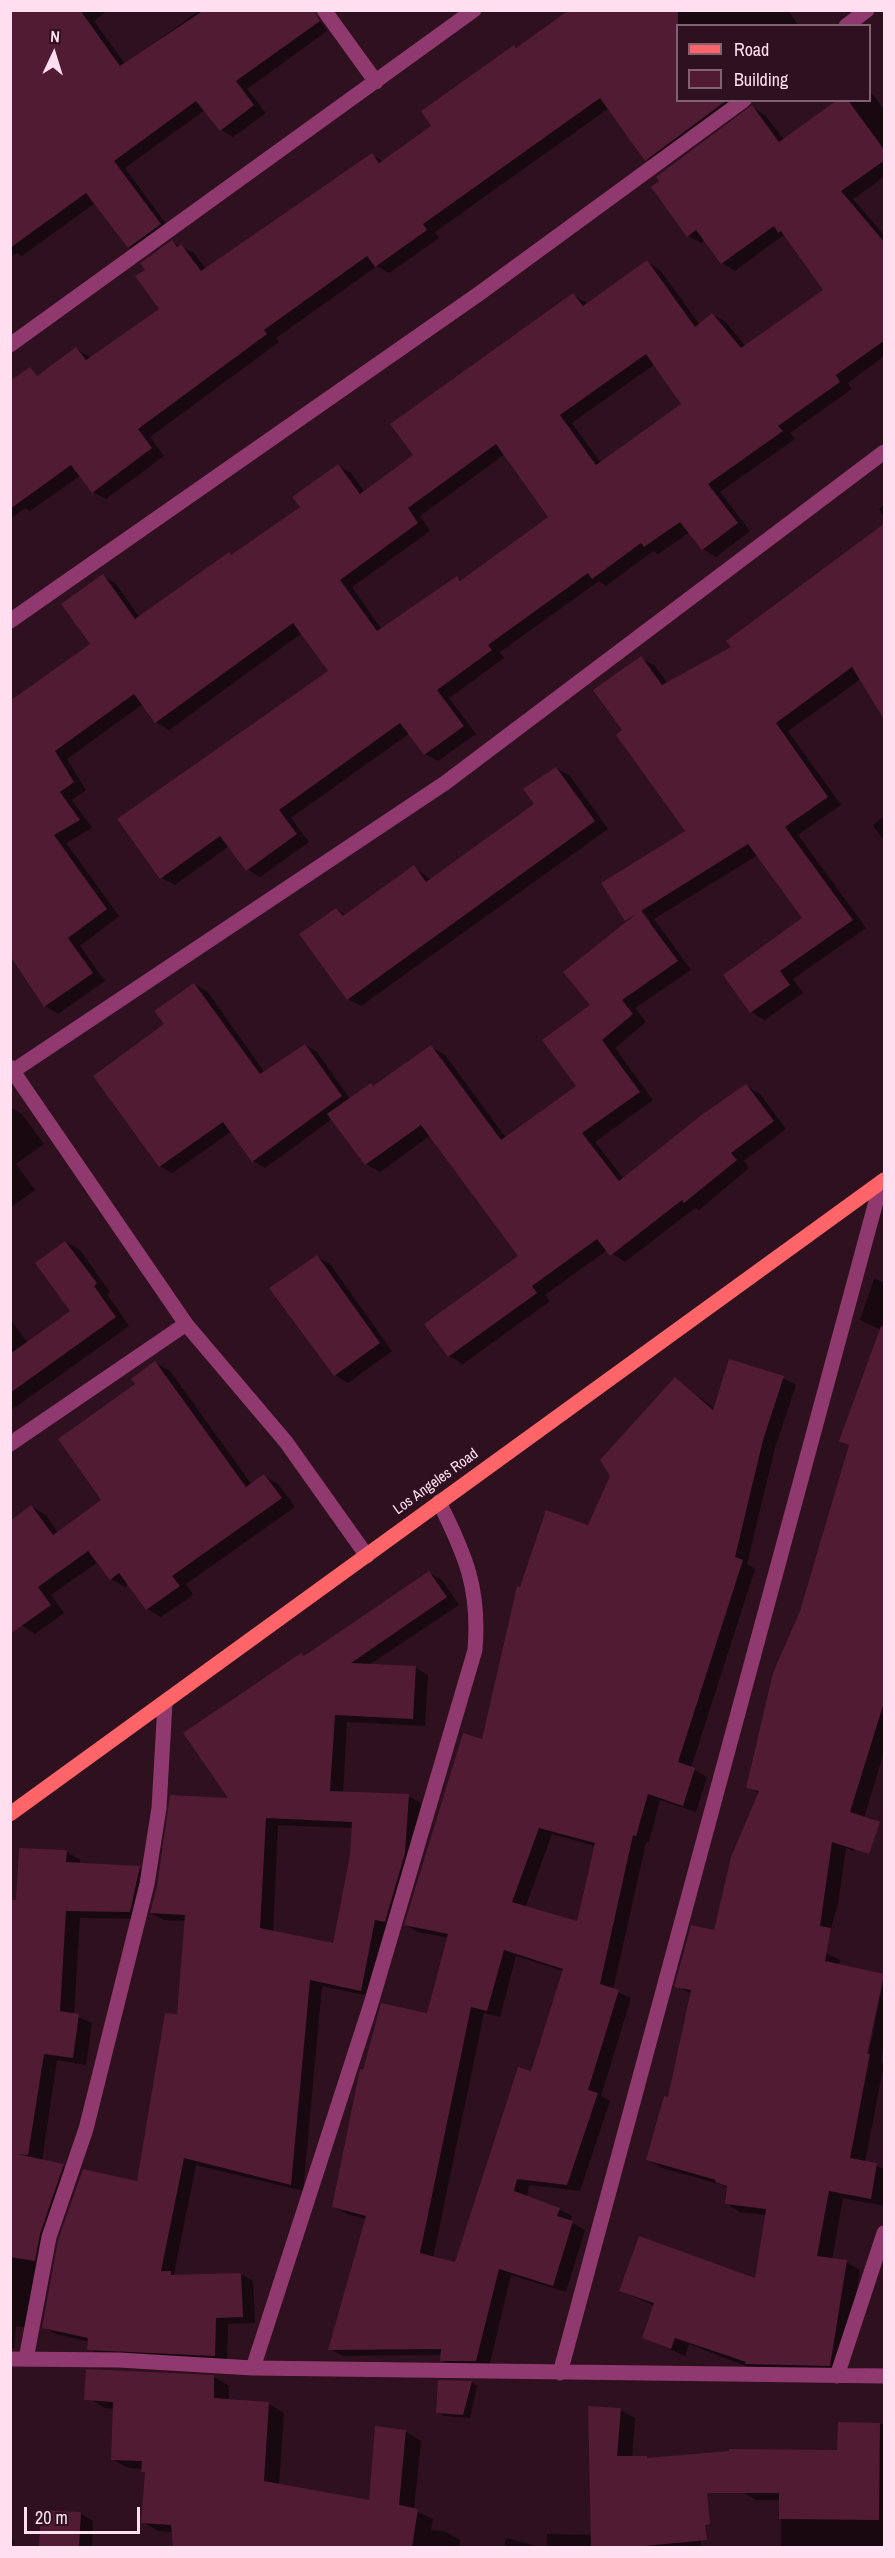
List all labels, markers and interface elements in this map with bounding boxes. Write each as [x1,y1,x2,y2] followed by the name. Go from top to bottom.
[24,24,84,84] north arrow
[676,24,871,102] legend
[50,25,61,47] text: N
[734,37,769,62] text: Road
[734,67,788,92] text: Building
[390,1445,482,1519] street label: Los Angeles Road
[27,2495,142,2533] scale bar
[35,2505,68,2530] text: 20 m

